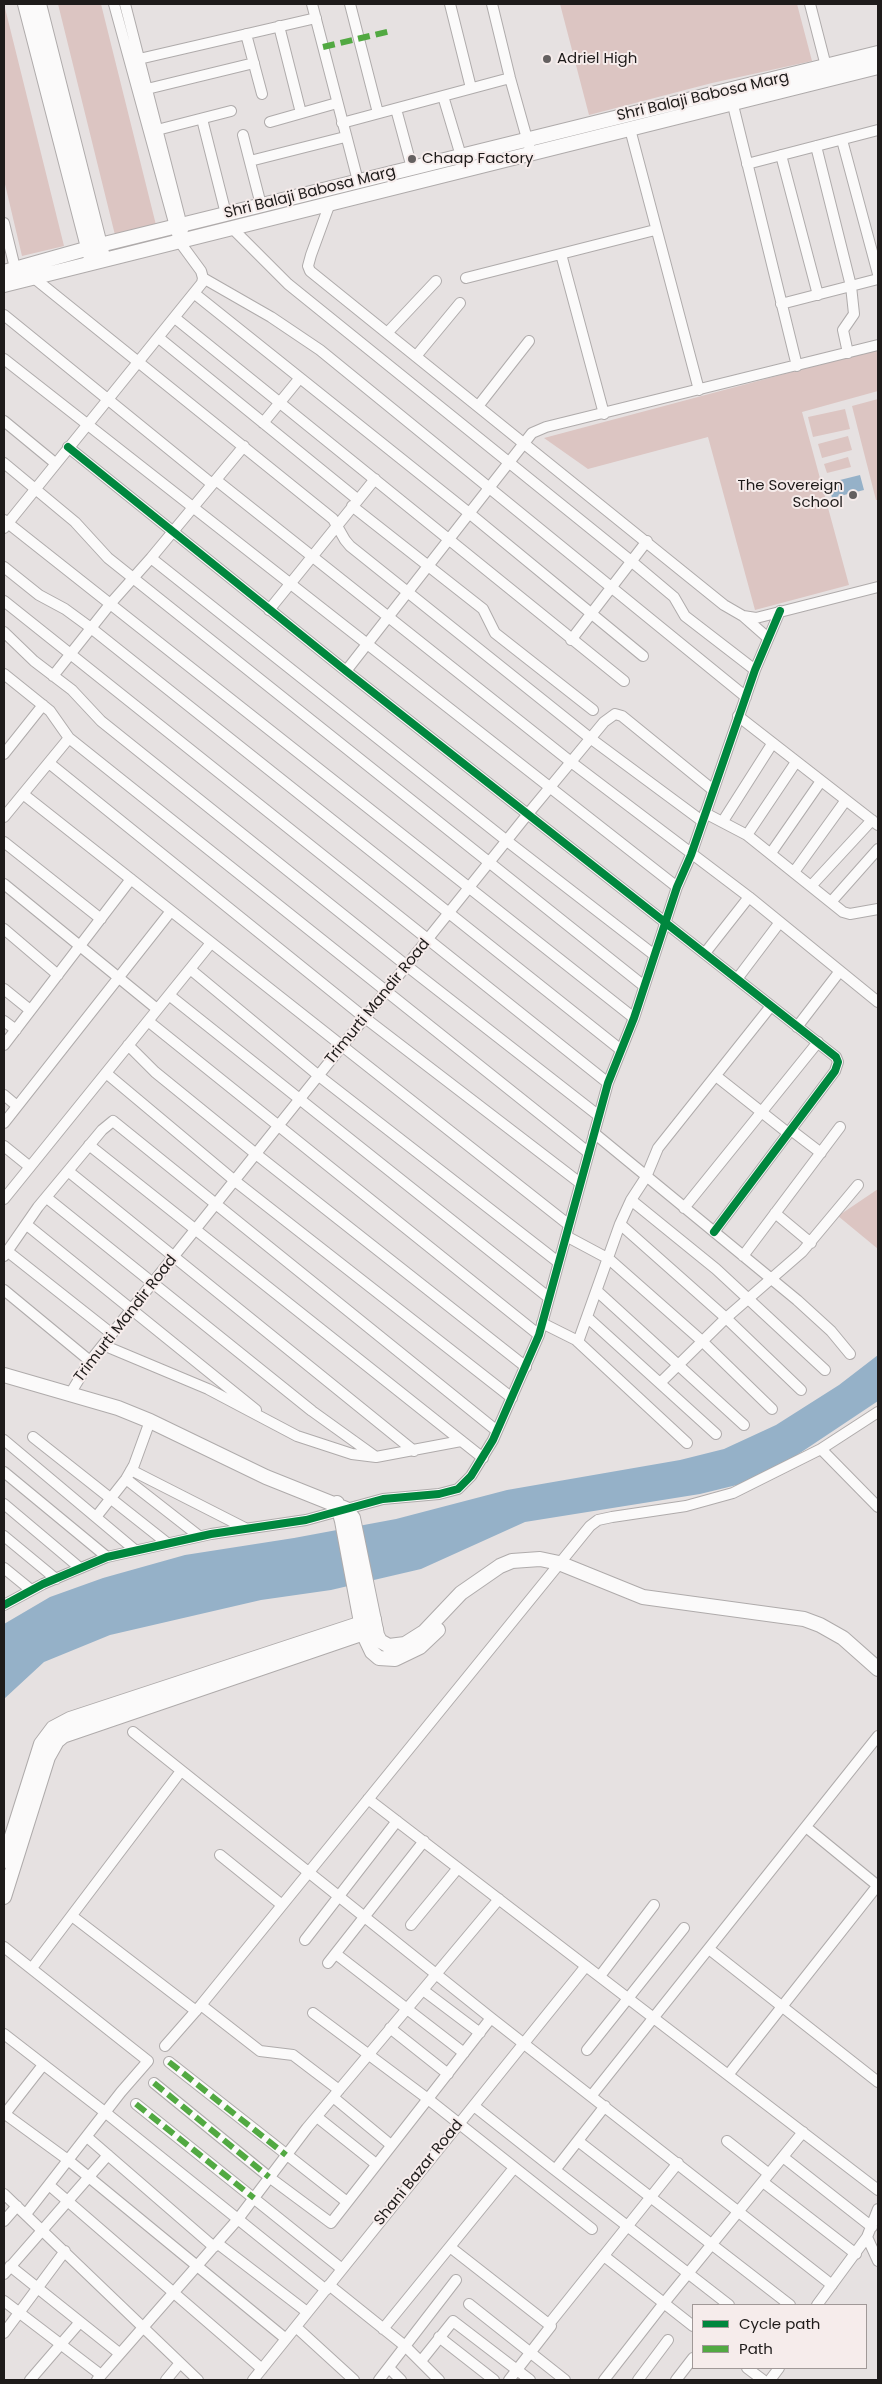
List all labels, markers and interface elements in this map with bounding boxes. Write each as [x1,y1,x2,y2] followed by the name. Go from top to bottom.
[557,50,637,68] place label: Adriel High
[541,53,553,65] marker: Adriel High
[615,68,791,126] street label: Shri Balaji Babosa Marg
[422,150,534,168] place label: Chaap Factory
[406,153,418,165] marker: Chaap Factory
[222,163,398,223] street label: Shri Balaji Babosa Marg
[738,477,843,512] place label: The Sovereign School
[847,489,859,501] marker: The Sovereign School
[322,936,434,1068] street label: Trimurti Mandir Road
[71,1252,181,1386] street label: Trimurti Mandir Road
[371,2117,467,2229] street label: Shani Bazar Road
[692,2304,867,2369] legend
[739,2313,820,2334] text: Cycle path
[739,2338,773,2359] text: Path

